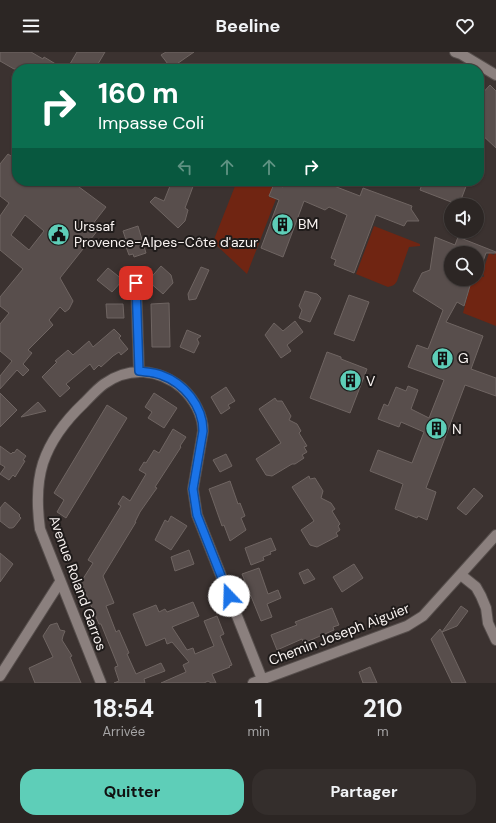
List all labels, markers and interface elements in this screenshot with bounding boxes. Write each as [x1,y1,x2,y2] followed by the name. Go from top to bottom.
[216,14,280,38] text: Beeline
[20,15,42,37] icon: menu
[454,15,476,37] icon: heart
[98,75,179,112] text: 160 m
[32,80,84,132] icon: right
[98,111,204,135] text: Impasse Coli
[174,156,196,178] icon: left
[216,156,238,178] icon: ahead
[258,156,280,178] icon: ahead
[300,156,322,178] icon: right
[444,198,484,286] map controls
[444,198,484,238] button: sound
[270,211,296,237] building icon: BM
[298,215,318,233] place label: BM
[74,217,258,251] place label: Urssaf Provence-Alpes-Côte d'azur
[45,221,71,247] public building icon: Urssaf Provence-Alpes-Côte d'azur
[444,246,484,286] button: search
[119,266,153,300] pin
[125,272,147,294] icon: arrive
[430,345,456,371] building icon: G
[458,349,469,367] place label: G
[338,368,364,394] building icon: V
[366,372,376,390] place label: V
[424,416,450,442] building icon: N
[452,420,462,438] place label: N
[45,513,111,653] street label: Avenue Roland Garros
[208,575,250,617] position arrow
[266,599,412,669] street label: Chemin Joseph Aiguier
[93,693,154,724] text: 18:54
[254,693,263,724] text: 1
[363,693,403,724] text: 210
[102,723,145,740] text: Arrivée
[247,723,270,740] text: min
[377,723,389,740] text: m
[20,769,244,815] button: Quitter
[252,769,476,815] button: Partager

